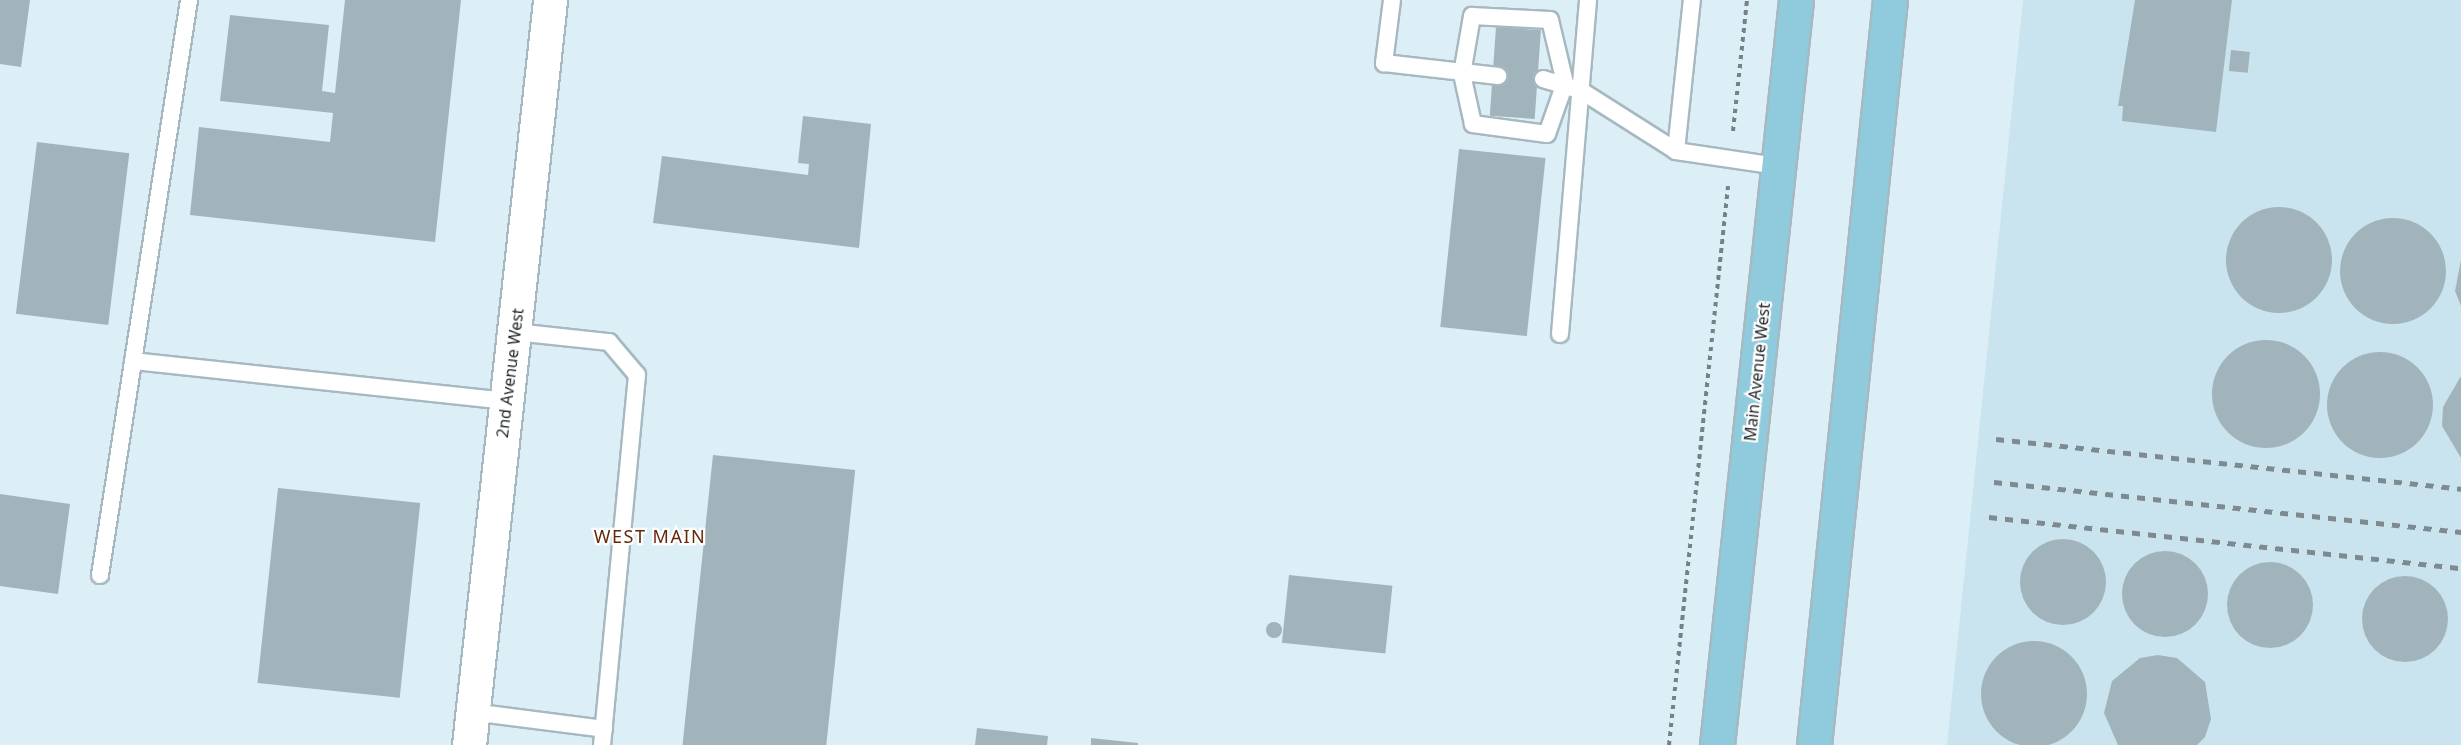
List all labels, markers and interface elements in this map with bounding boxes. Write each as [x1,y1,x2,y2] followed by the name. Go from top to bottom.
[1740,302,1774,442] street label: Main Avenue West
[493,307,527,439] street label: 2nd Avenue West
[594,525,706,547] district label: WEST MAIN

